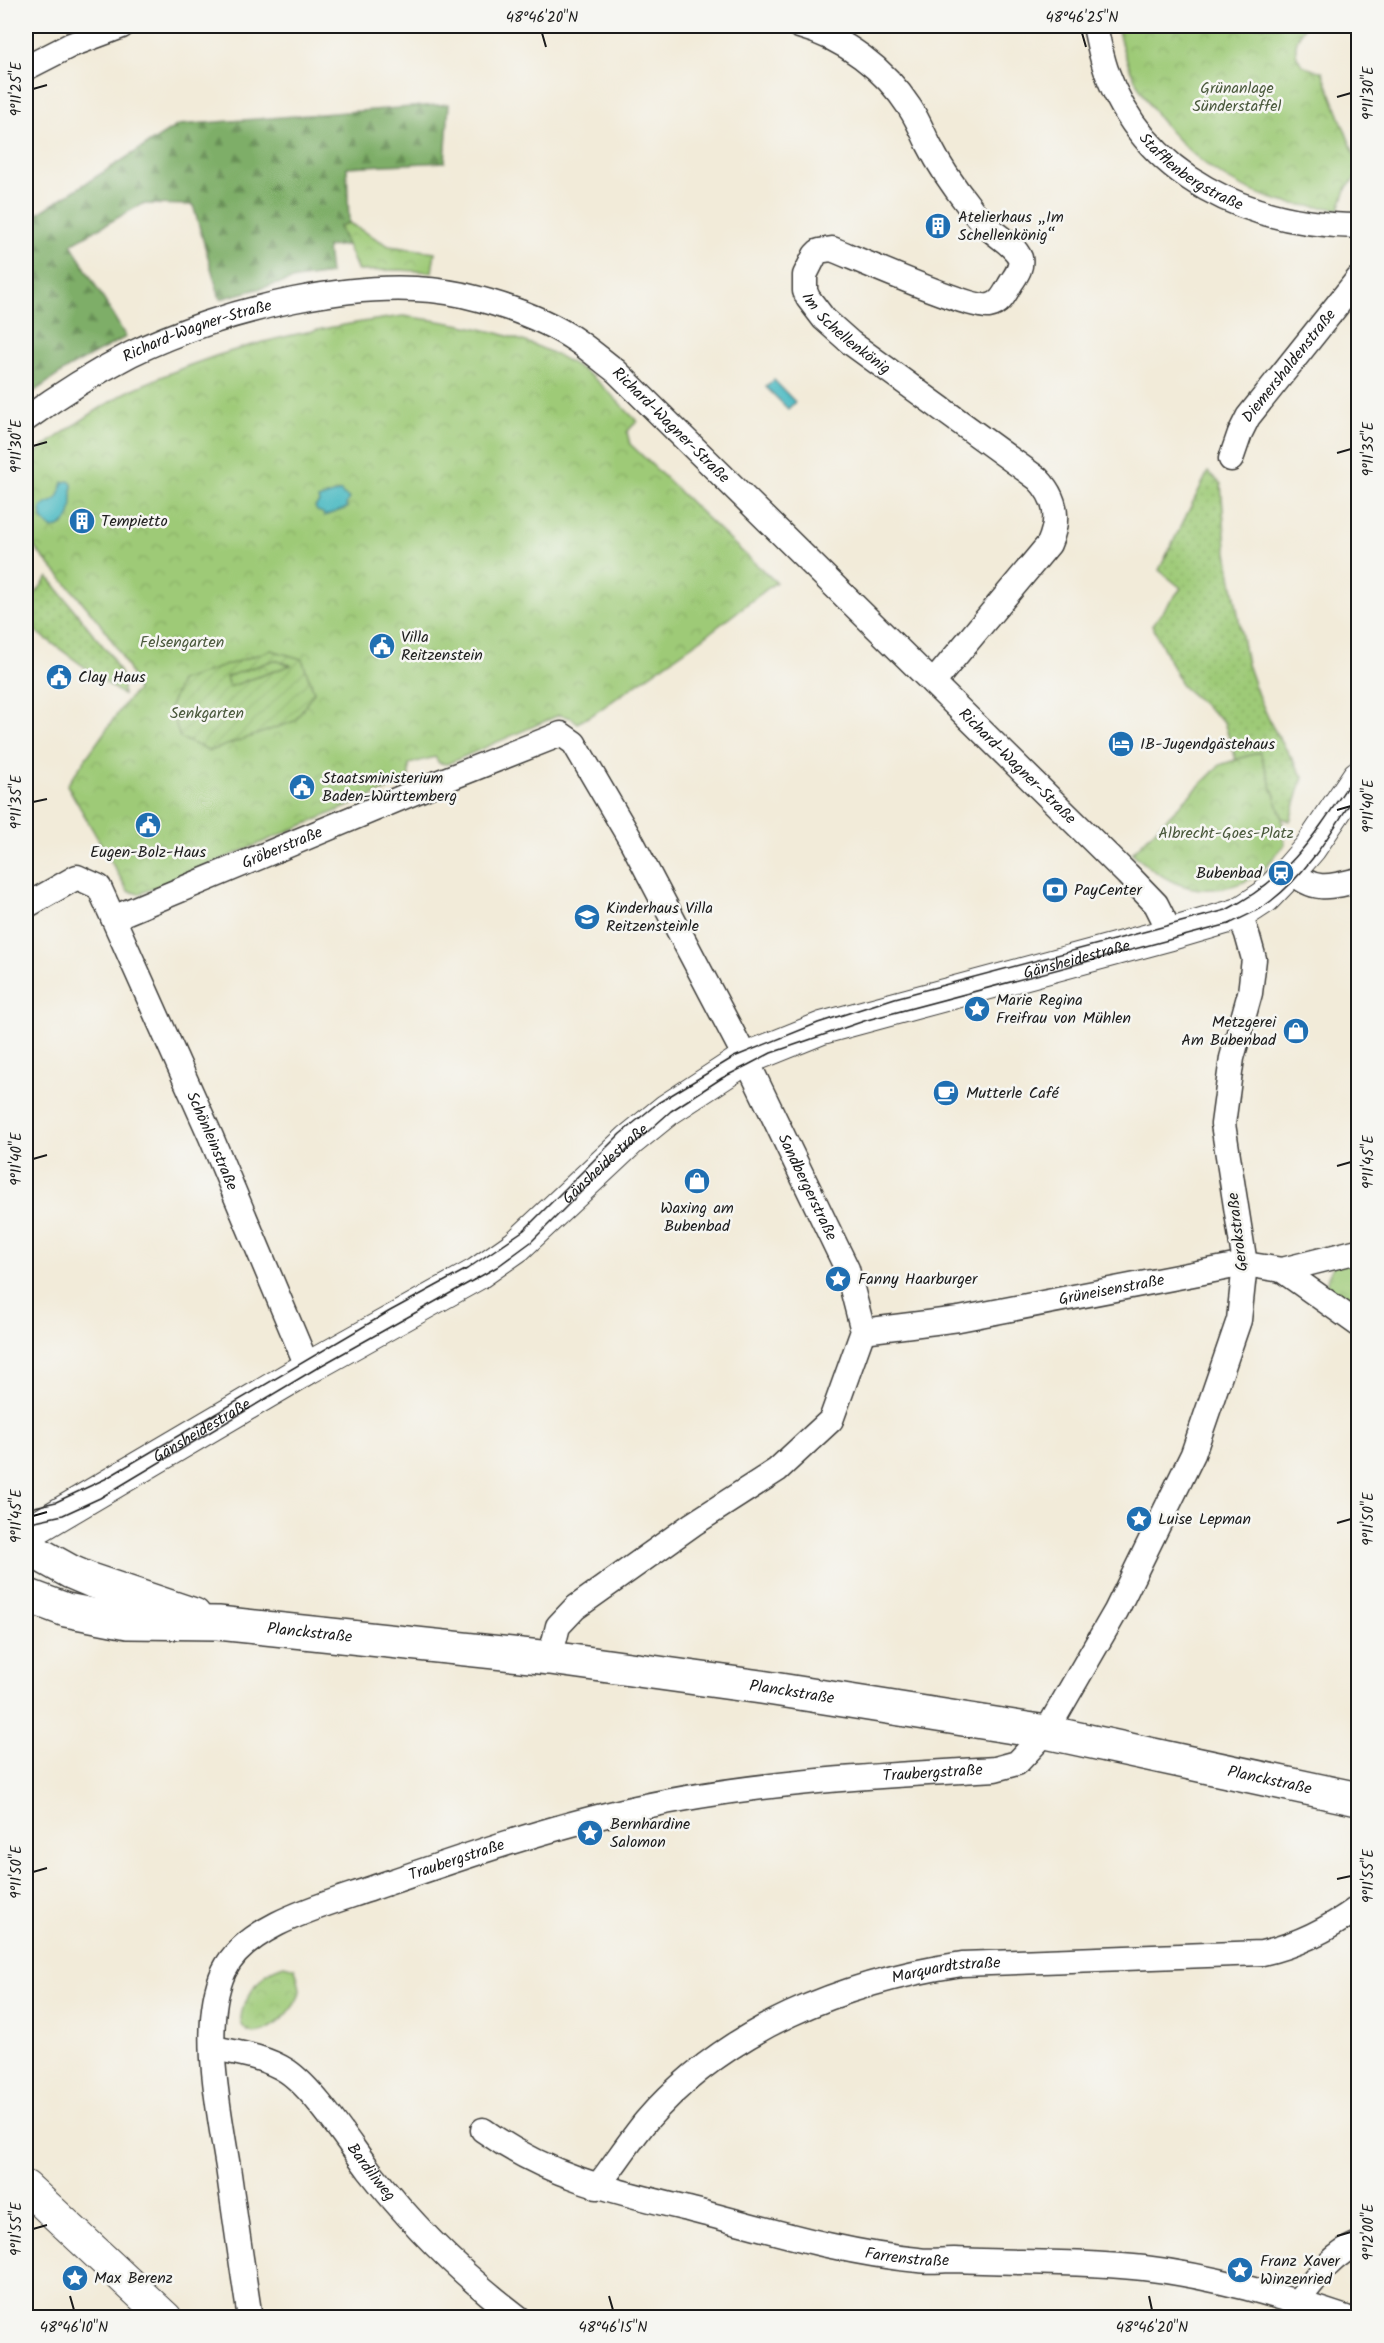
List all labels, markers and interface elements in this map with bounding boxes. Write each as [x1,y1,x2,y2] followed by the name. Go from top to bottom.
[506,6,578,30] text: 48°46'20"N
[1045,6,1119,30] text: 48°46'25"N
[5,61,29,116] text: 9°11'25"E
[1357,65,1381,120] text: 9°11'30"E
[1193,76,1281,119] park label: Grünanlage Sünderstaffel
[1133,127,1247,217] street label: Stafflenbergstraße
[958,205,1064,248] place label: Atelierhaus „Im Schellenkönig“
[923,211,953,241] building icon: Atelierhaus „Im Schellenkönig“
[795,289,896,381] street label: Im Schellenkönig
[118,293,274,369] street label: Richard-Wagner-Straße
[1236,303,1342,428] street label: Diemershaldenstraße
[606,361,736,489] street label: Richard-Wagner-Straße
[5,418,29,473] text: 9°11'30"E
[1357,421,1381,476] text: 9°11'35"E
[67,506,97,536] building icon: Tempietto
[101,509,168,534] place label: Tempietto
[401,625,483,668] place label: Villa Reitzenstein
[140,630,224,655] park label: Felsengarten
[367,631,397,661] public building icon: Villa Reitzenstein
[44,662,74,692] public building icon: Clay Haus
[78,665,146,690] place label: Clay Haus
[170,701,244,726] park label: Senkgarten
[953,702,1082,830] street label: Richard-Wagner-Straße
[1106,729,1136,759] hotel icon: IB-Jugendgästehaus
[1140,732,1275,757] place label: IB-Jugendgästehaus
[322,766,457,809] place label: Staatsministerium Baden-Württemberg
[287,772,317,802] public building icon: Staatsministerium Baden-Württemberg
[5,774,29,829] text: 9°11'35"E
[1357,778,1381,833] text: 9°11'40"E
[133,810,163,840] public building icon: Eugen-Bolz-Haus
[238,820,326,876] street label: Gröberstraße
[1158,821,1294,846] park label: Albrecht-Goes-Platz
[90,840,206,865] place label: Eugen-Bolz-Haus
[1266,858,1296,888] station icon: Bubenbad
[1196,861,1263,886] place label: Bubenbad
[1040,875,1070,905] bank icon: PayCenter
[1074,878,1143,903] place label: PayCenter
[606,896,713,939] place label: Kinderhaus Villa Reitzensteinle
[572,902,602,932] school or university icon: Kinderhaus Villa Reitzensteinle
[1020,933,1133,986] street label: Gänsheidestraße
[996,988,1131,1031] place label: Marie Regina Freifrau von Mühlen
[962,994,992,1024] place icon: Marie Regina Freifrau von Mühlen
[1181,1010,1277,1053] place label: Metzgerei Am Bubenbad
[1281,1016,1311,1046] shop icon: Metzgerei Am Bubenbad
[931,1078,961,1108] cafe icon: Mutterle Café
[966,1081,1060,1106] place label: Mutterle Café
[180,1087,245,1194] street label: Schönleinstraße
[556,1117,654,1210] street label: Gänsheidestraße
[771,1129,844,1245] street label: Sandbergerstraße
[5,1131,29,1186] text: 9°11'40"E
[1357,1134,1381,1189] text: 9°11'45"E
[682,1166,712,1196] shop icon: Waxing am Bubenbad
[1221,1191,1255,1273] street label: Gerokstraße
[660,1196,734,1239] place label: Waxing am Bubenbad
[823,1264,853,1294] place icon: Fanny Haarburger
[858,1267,979,1292] place label: Fanny Haarburger
[1056,1267,1166,1312] street label: Grüneisenstraße
[148,1392,256,1469] street label: Gänsheidestraße
[5,1488,29,1543] text: 9°11'45"E
[1357,1491,1381,1546] text: 9°11'50"E
[1124,1504,1154,1534] place icon: Luise Lepman
[1158,1507,1251,1532] place label: Luise Lepman
[266,1616,354,1650] street label: Planckstraße
[748,1673,836,1711] street label: Planckstraße
[882,1757,983,1788] street label: Traubergstraße
[1225,1759,1314,1801] street label: Planckstraße
[610,1812,690,1855] place label: Bernhardine Salomon
[575,1818,605,1848] place icon: Bernhardine Salomon
[405,1832,508,1887] street label: Traubergstraße
[5,1844,29,1899] text: 9°11'50"E
[1357,1848,1381,1903] text: 9°11'55"E
[889,1950,1001,1990] street label: Marquardtstraße
[341,2138,402,2207] street label: Bardiliweg
[5,2201,29,2256] text: 9°11'55"E
[1357,2202,1381,2260] text: 9°12'00"E
[863,2240,950,2273] street label: Farrenstraße
[1260,2249,1342,2292] place label: Franz Xaver Winzenried
[1225,2255,1255,2285] place icon: Franz Xaver Winzenried
[60,2263,90,2293] place icon: Max Berenz
[94,2266,173,2291] place label: Max Berenz
[40,2316,108,2340] text: 48°46'10"N
[578,2316,648,2340] text: 48°46'15"N
[1116,2316,1188,2340] text: 48°46'20"N

